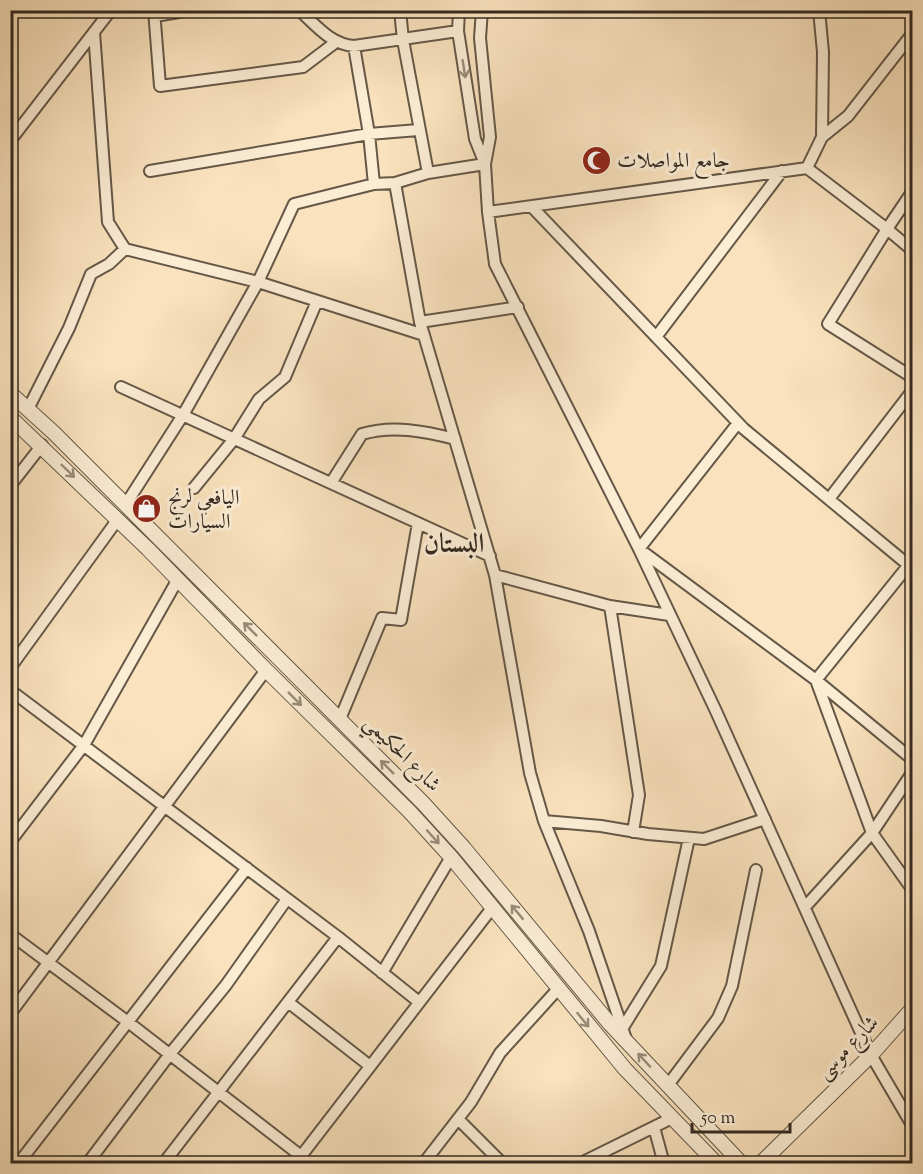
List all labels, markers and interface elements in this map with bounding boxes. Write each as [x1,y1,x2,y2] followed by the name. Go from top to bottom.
[458,58,469,78] one-way arrow
[580,144,612,176] mosque icon: جامع المواصلات
[617,147,730,179] place label: جامع المواصلات
[61,464,76,479] one-way arrow
[168,484,240,538] place label: اليافعي لرنج السيارات
[131,493,163,525] shop icon: اليافعي لرنج السيارات
[424,526,484,565] district label: البستان
[242,621,257,636] one-way arrow
[287,691,302,706] one-way arrow
[354,709,447,802] street label: شارع الحكيمي
[380,760,395,775] one-way arrow
[425,829,440,844] one-way arrow
[510,905,524,920] one-way arrow
[810,1010,887,1088] street label: شارع موسى
[577,1011,590,1027] one-way arrow
[637,1053,651,1068] one-way arrow
[692,1096,790,1134] scale bar
[700,1106,736,1132] text: 50 m

